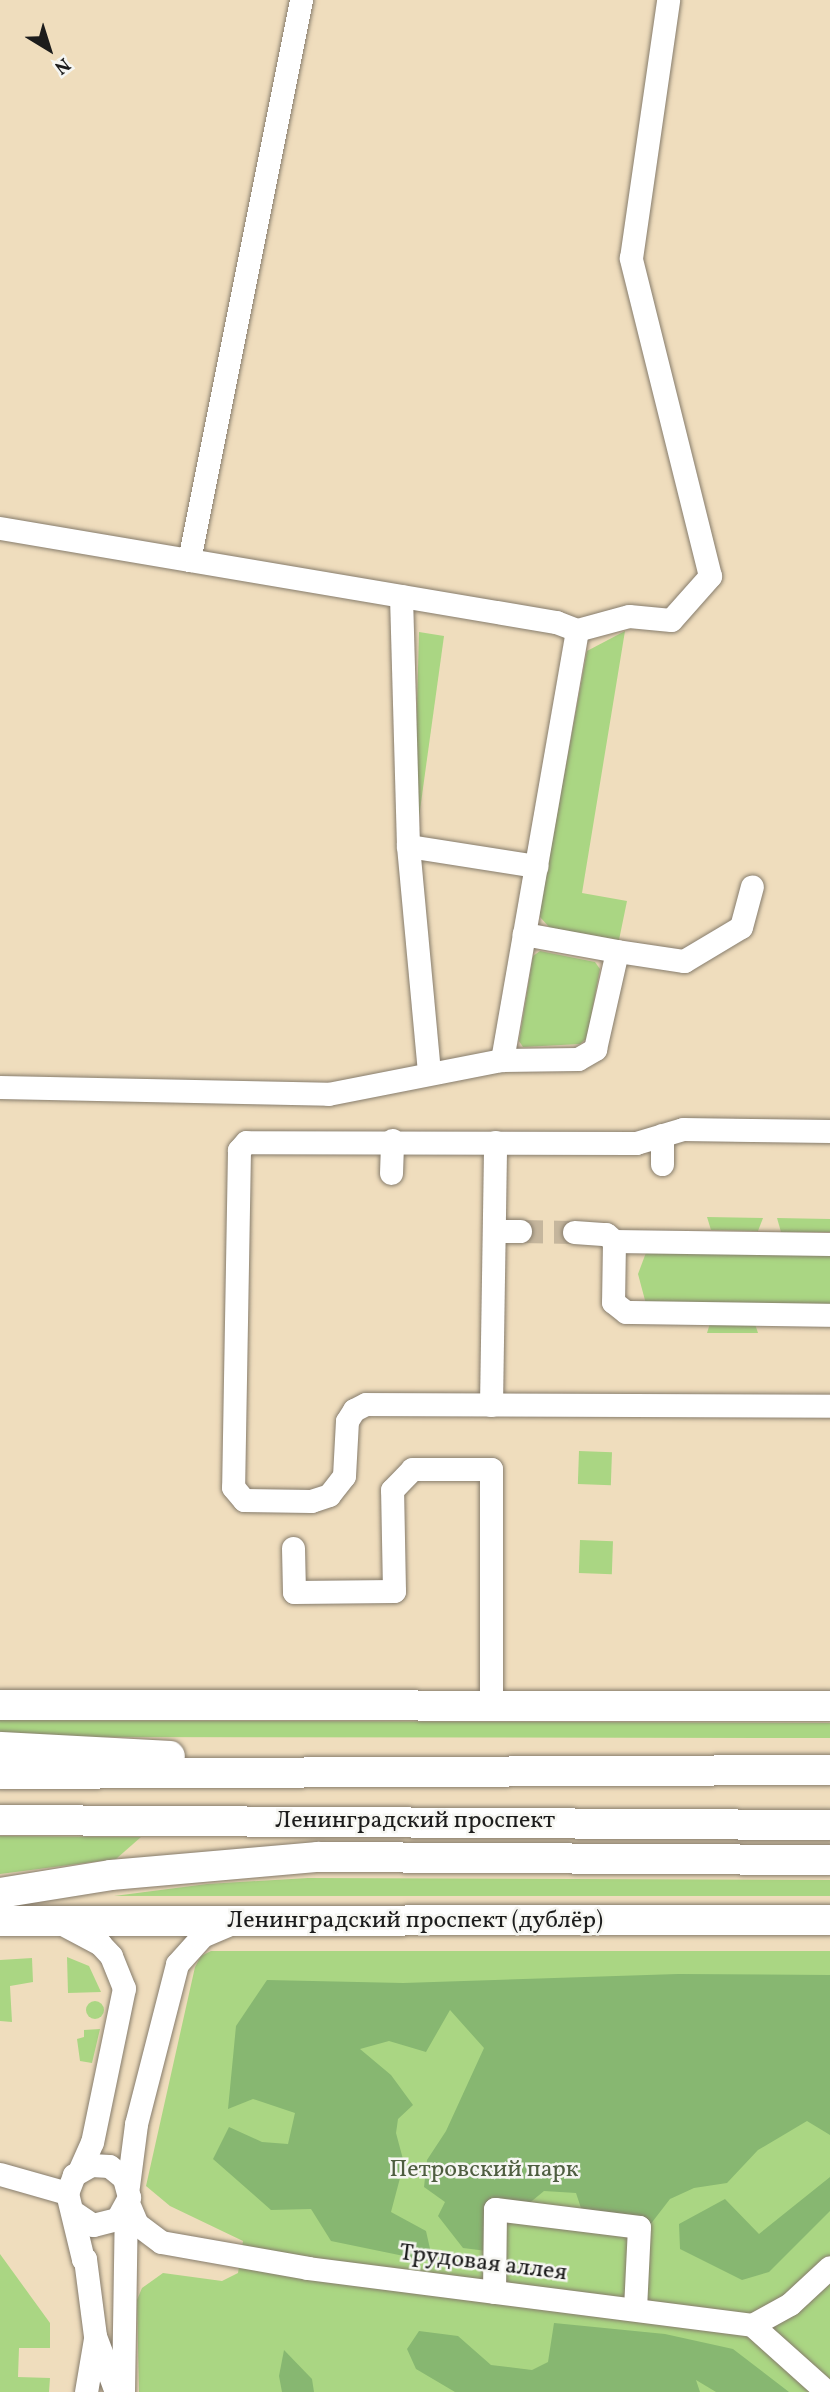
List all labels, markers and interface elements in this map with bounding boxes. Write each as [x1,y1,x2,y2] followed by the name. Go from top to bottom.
[14,14,84,84] north arrow
[48,51,75,80] text: N
[275,1808,555,1836] street label: Ленинградский проспект
[227,1908,603,1936] street label: Ленинградский проспект (дублёр)
[389,2157,579,2185] park label: Петровский парк
[398,2239,568,2289] street label: Трудовая аллея

